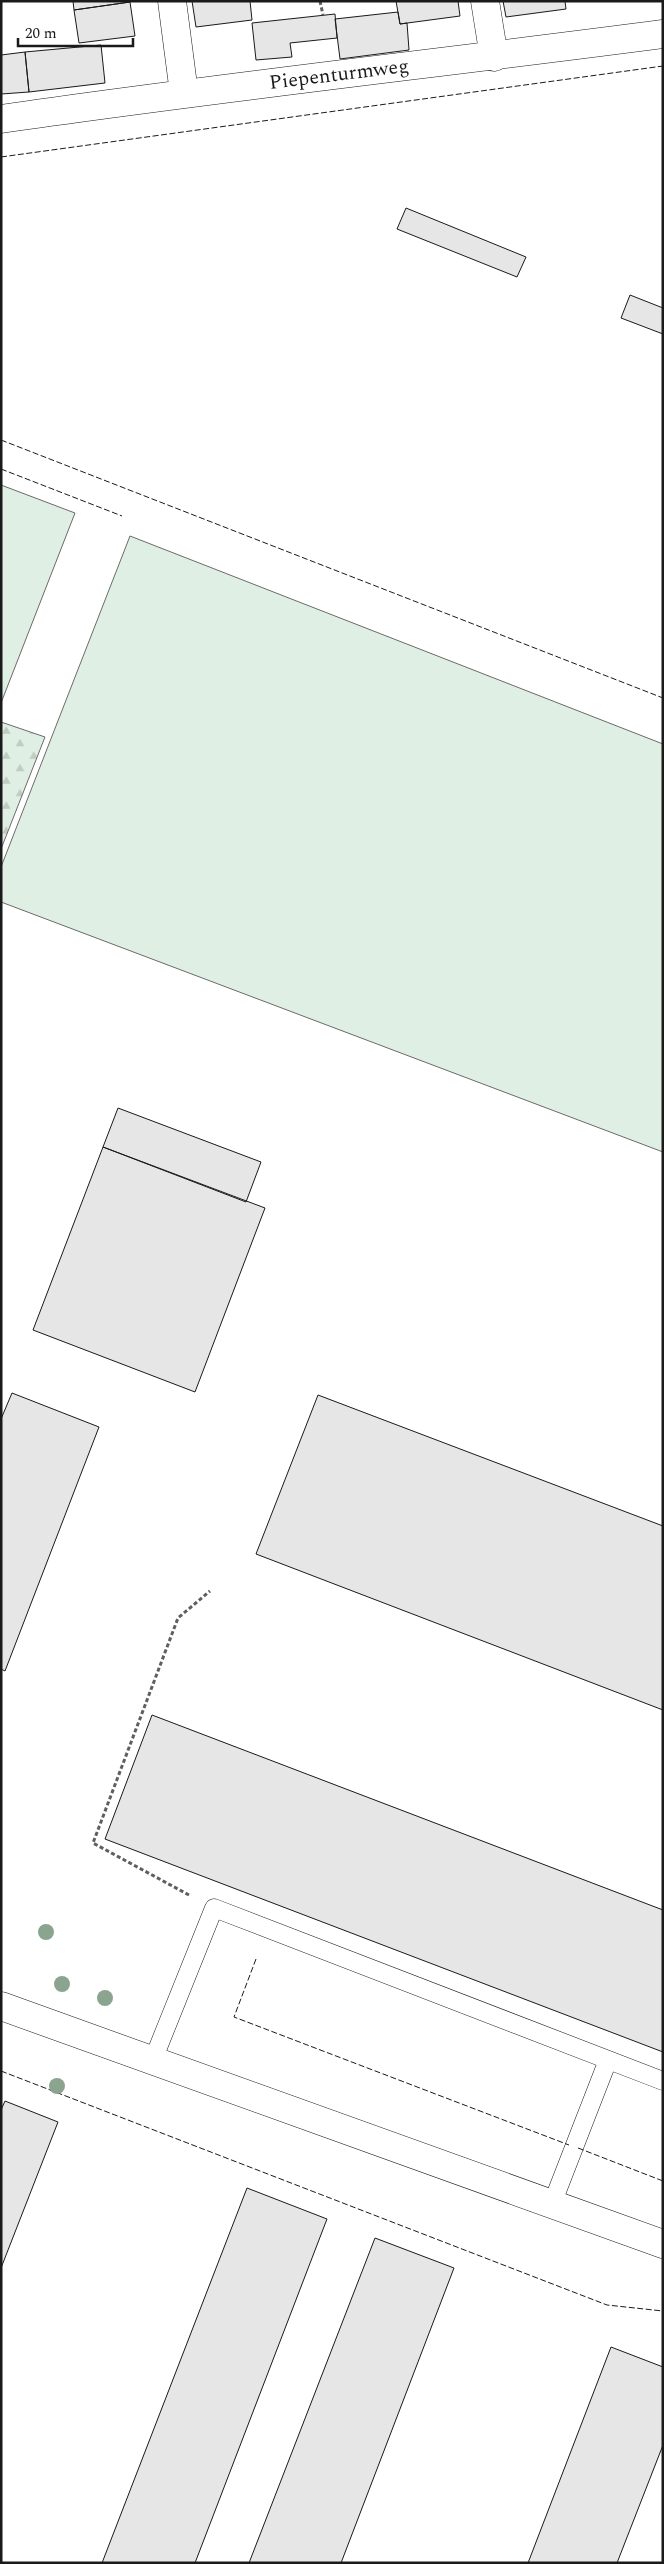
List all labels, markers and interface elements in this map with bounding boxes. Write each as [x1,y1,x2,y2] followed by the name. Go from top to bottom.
[18,15,132,47] scale bar
[25,22,57,45] text: 20 m
[268,51,411,98] street label: Piepenturmweg

